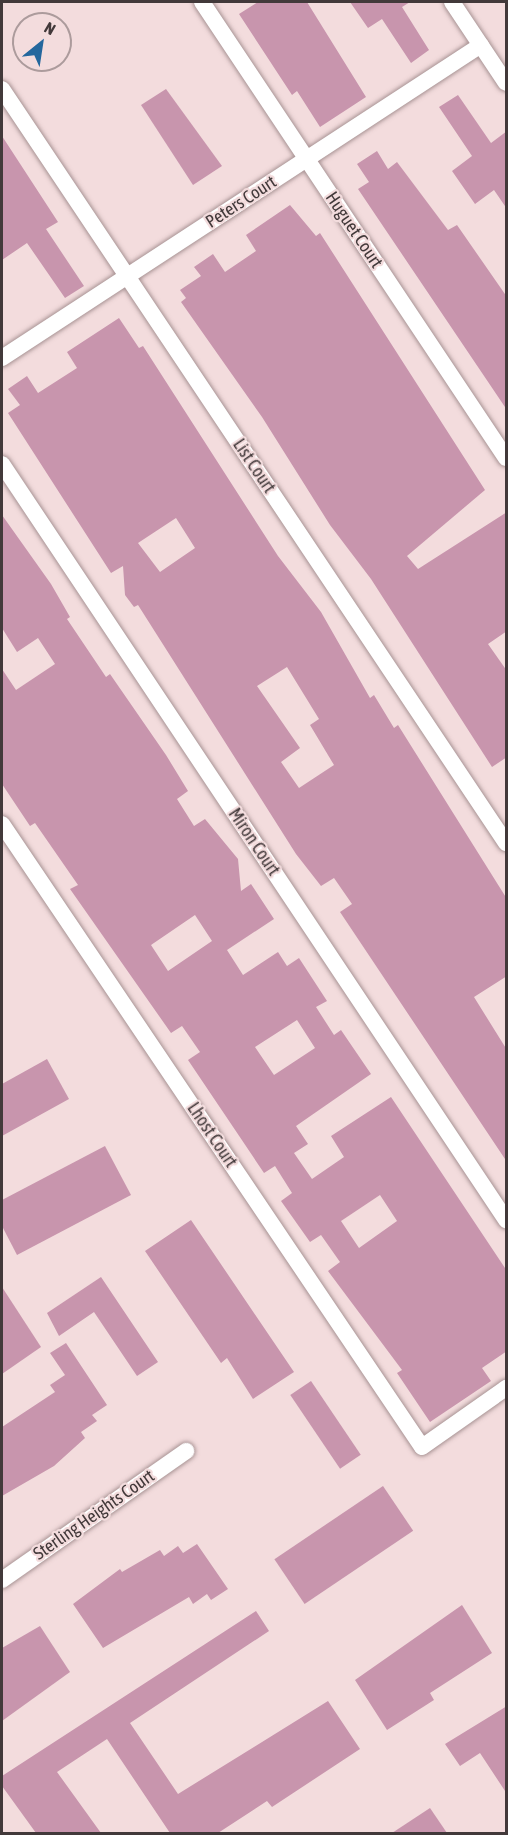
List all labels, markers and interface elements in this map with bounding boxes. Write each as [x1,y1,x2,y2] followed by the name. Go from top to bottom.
[12,12,72,72] north arrow
[41,18,59,38] text: N
[202,171,280,233] street label: Peters Court
[321,188,387,272] street label: Huguet Court
[228,435,280,497] street label: List Court
[224,804,284,880] street label: Miron Court
[182,1098,242,1172] street label: Lhost Court
[29,1465,159,1565] street label: Sterling Heights Court

